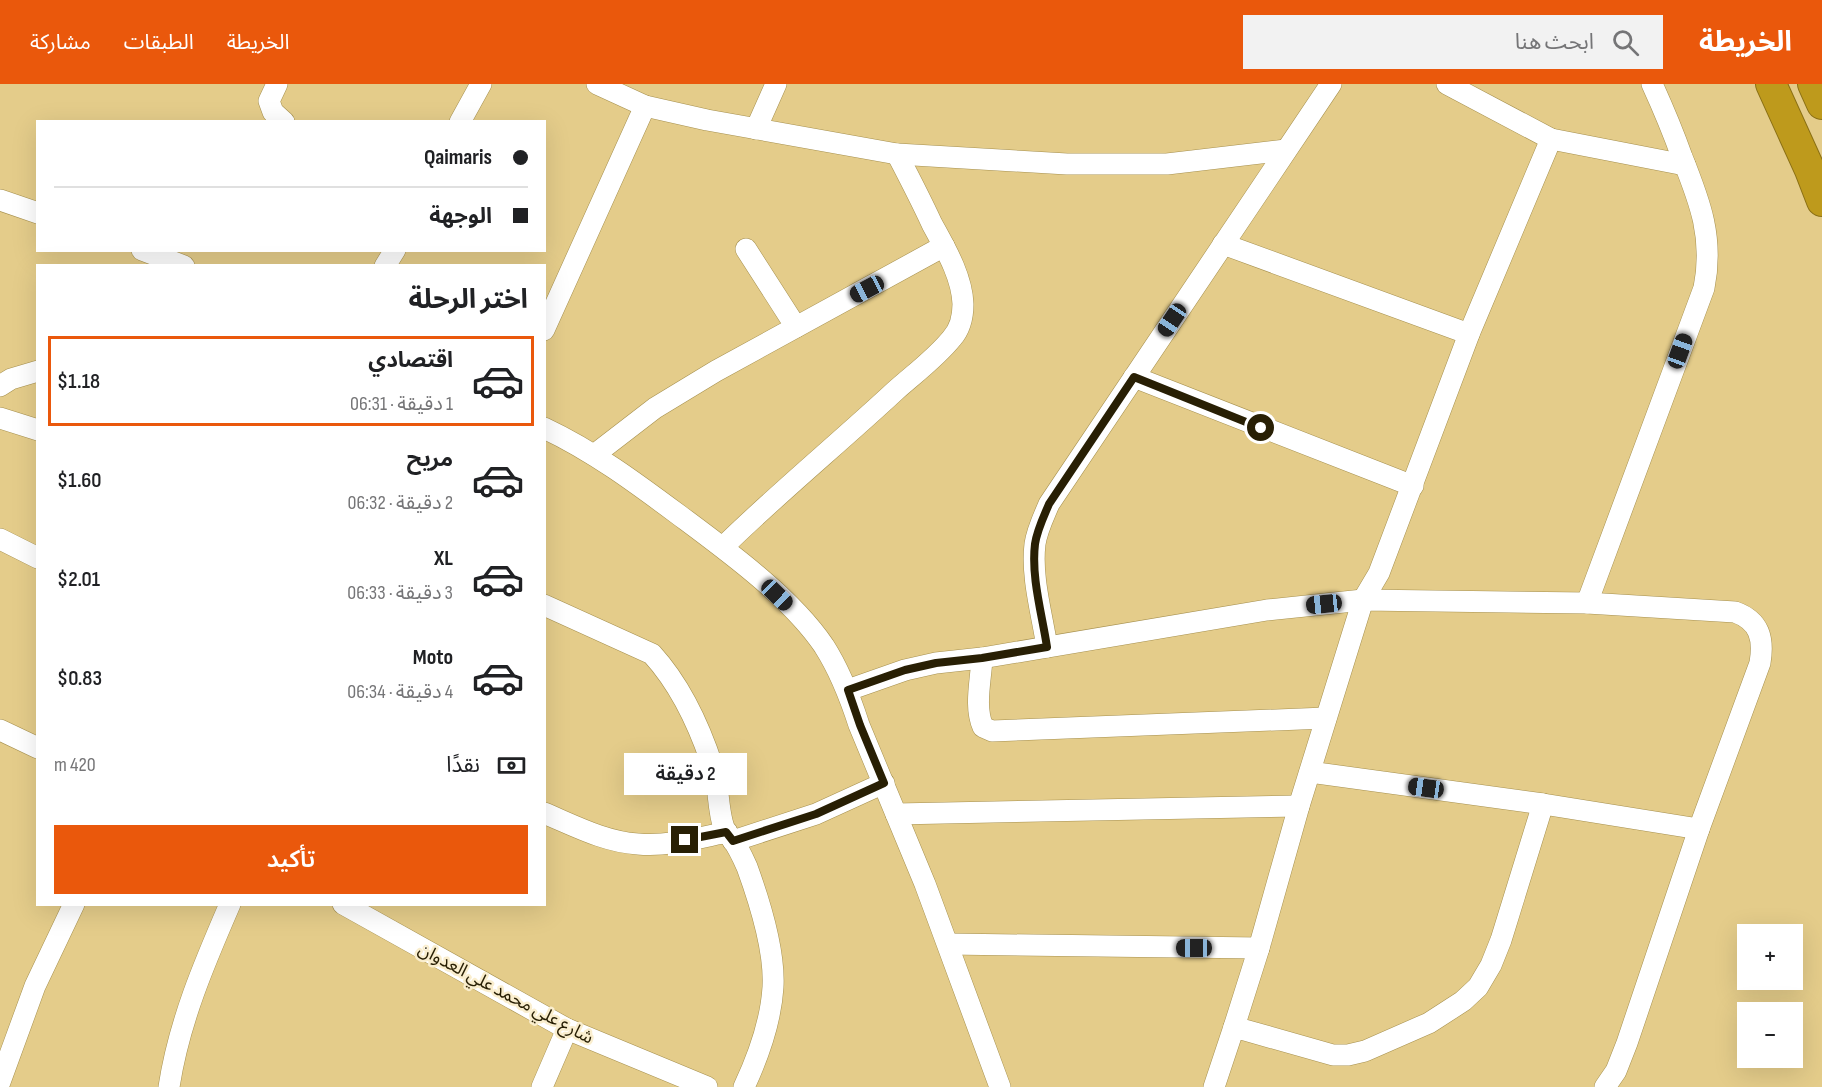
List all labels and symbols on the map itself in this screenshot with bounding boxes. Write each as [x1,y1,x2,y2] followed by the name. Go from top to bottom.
[847,273,887,305] car
[1154,300,1190,340] car
[1665,331,1695,371] car
[1247,414,1274,441] route start
[758,576,796,614] car
[1305,593,1343,615] car
[624,753,746,795] callout: 2 دقيقة
[1407,777,1445,799] car
[671,826,698,853] route end
[413,938,597,1051] street label: شارع علي محمد علي العدوان
[1176,939,1212,957] car

